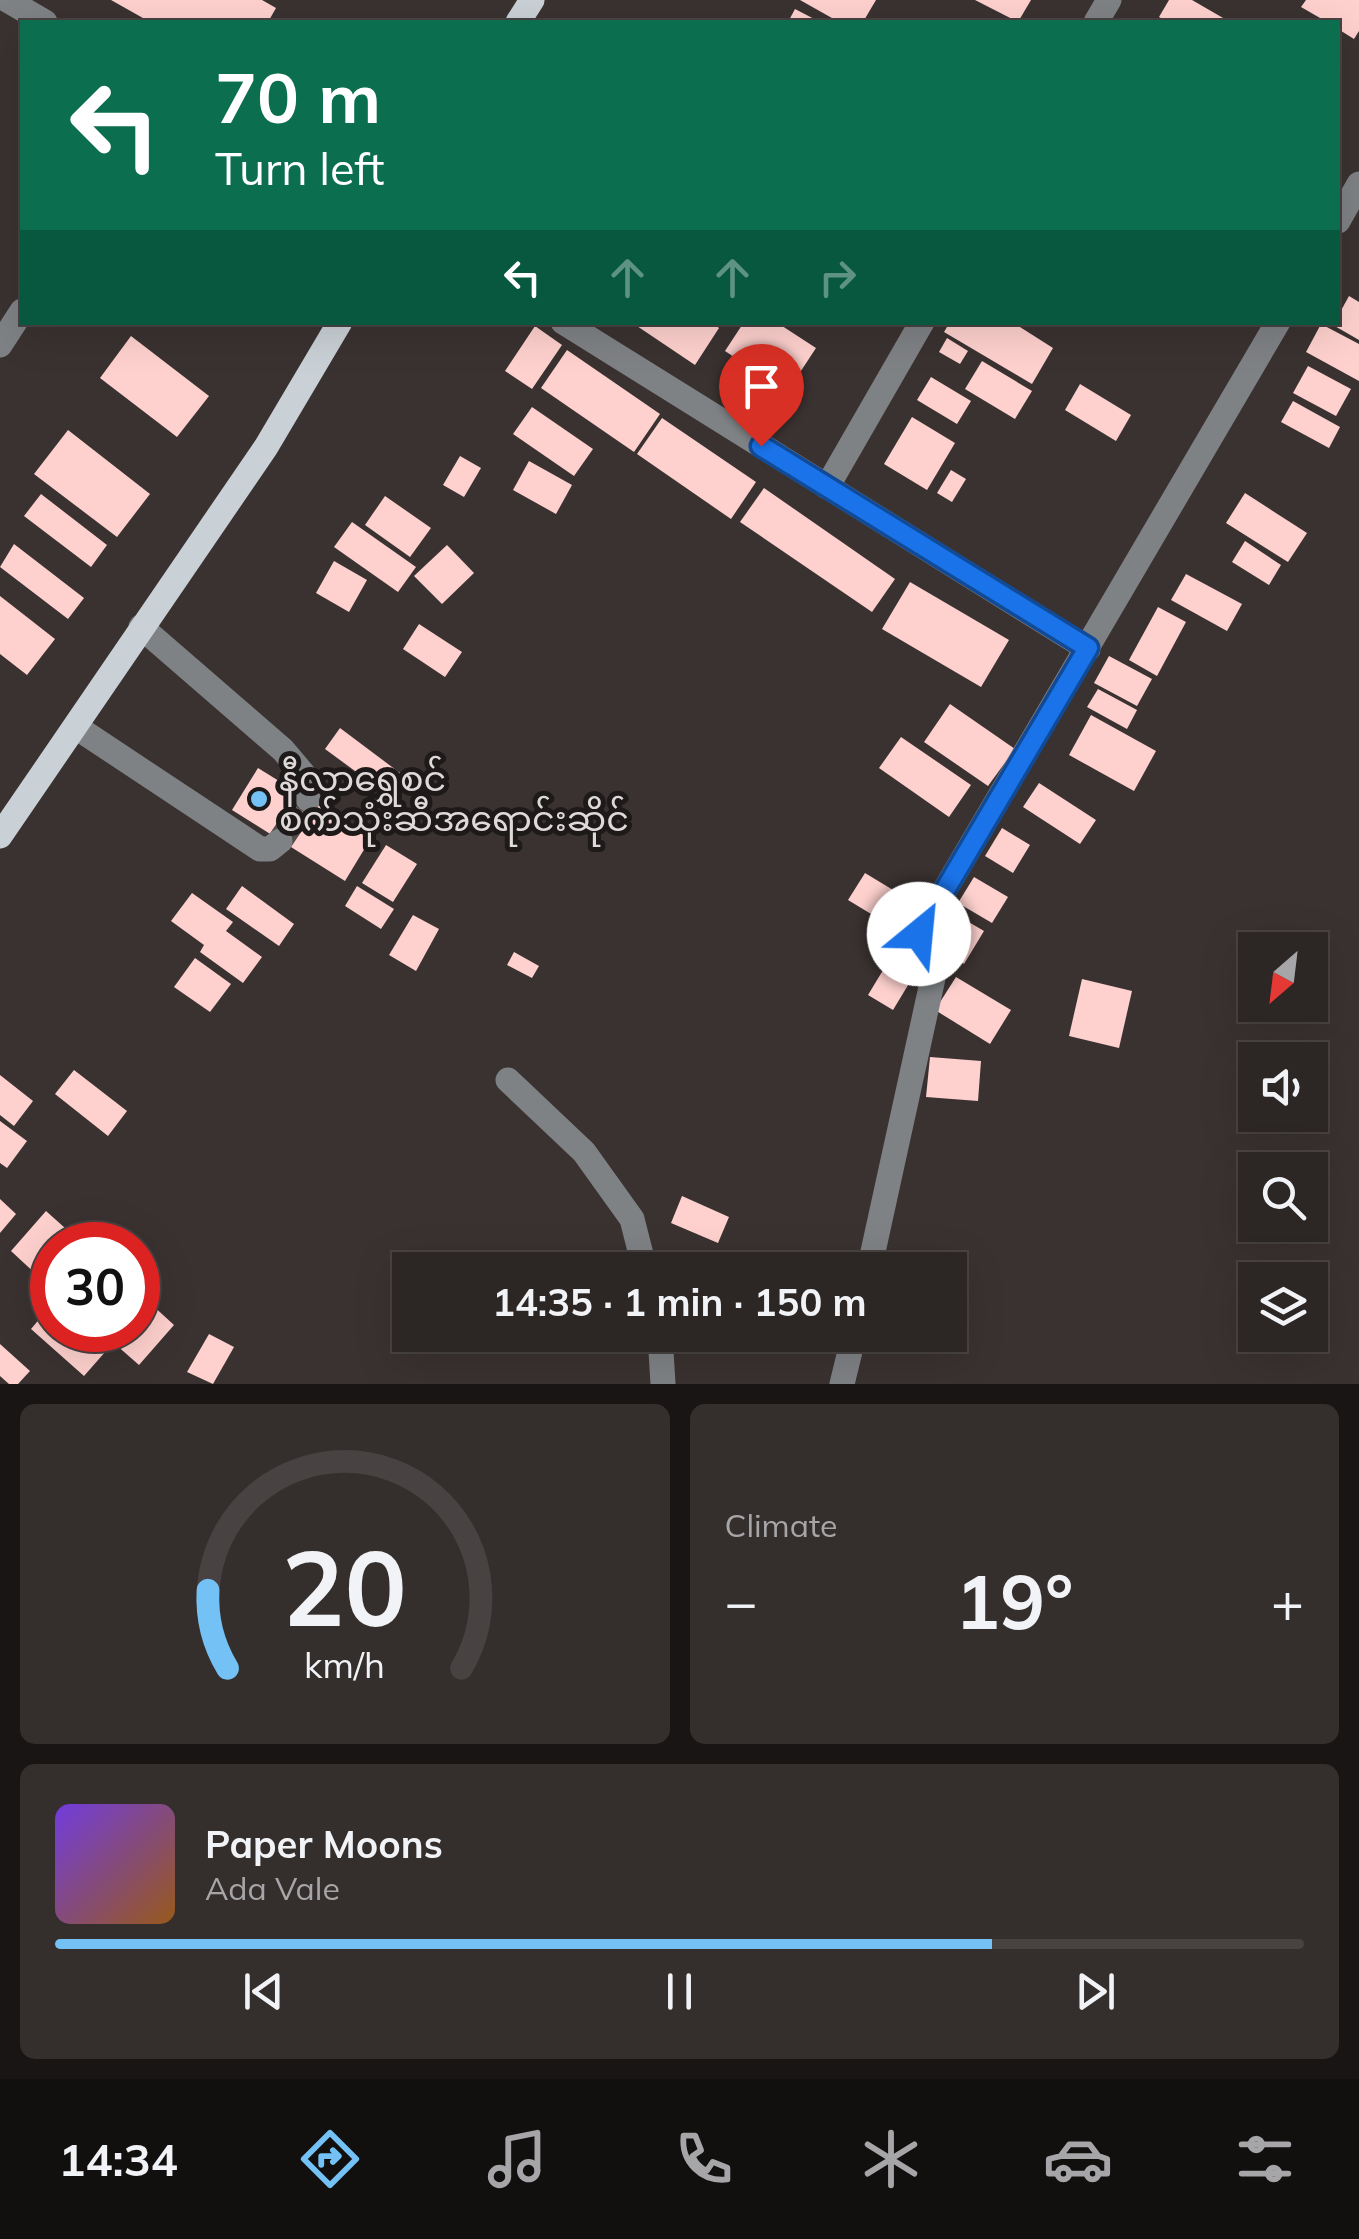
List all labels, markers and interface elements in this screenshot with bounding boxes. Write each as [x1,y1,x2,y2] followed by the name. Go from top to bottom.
[215,53,381,141] text: 70 m
[50,60,180,190] icon: left
[215,140,384,196] text: Turn left
[495,250,550,305] icon: left
[600,250,655,305] icon: ahead
[705,250,760,305] icon: ahead
[810,250,865,305] icon: right
[719,344,804,447] pin
[734,359,789,414] icon: arrive
[279,755,629,847] place label: နီလာရွှေစင် စက်သုံးဆီအရောင်းဆိုင်
[248,788,270,810] marker: နီလာရွှေစင် စက်သုံးဆီအရောင်းဆိုင်
[867,882,971,986] position arrow
[1238,932,1328,1022] north arrow
[1238,932,1328,1352] map controls
[1238,1042,1328,1132] button: sound
[1238,1152,1328,1242] button: search
[30,1222,160,1352] speed limit sign: 30
[1238,1262,1328,1352] button: layers
[492,1278,867,1326] text: 14:35 · 1 min · 150 m
[725,1505,837,1545] text: Climate
[282,1521,407,1652] text: 20
[955,1554,1073,1648] text: 19°
[725,1567,758,1636] text: −
[1271,1567,1304,1636] text: +
[304,1642,385,1687] text: km/h
[205,1820,443,1868] text: Paper Moons
[205,1868,340,1908] text: Ada Vale
[236,1964,291,2019] icon: previous
[652,1964,707,2019] icon: pause
[1068,1964,1123,2019] icon: next
[295,2124,365,2194] icon: directions
[482,2124,552,2194] icon: music
[669,2124,739,2194] icon: phone
[856,2124,926,2194] icon: climate
[1043,2124,1113,2194] icon: car
[1230,2124,1300,2194] icon: filters
[59,2131,178,2187] text: 14:34

